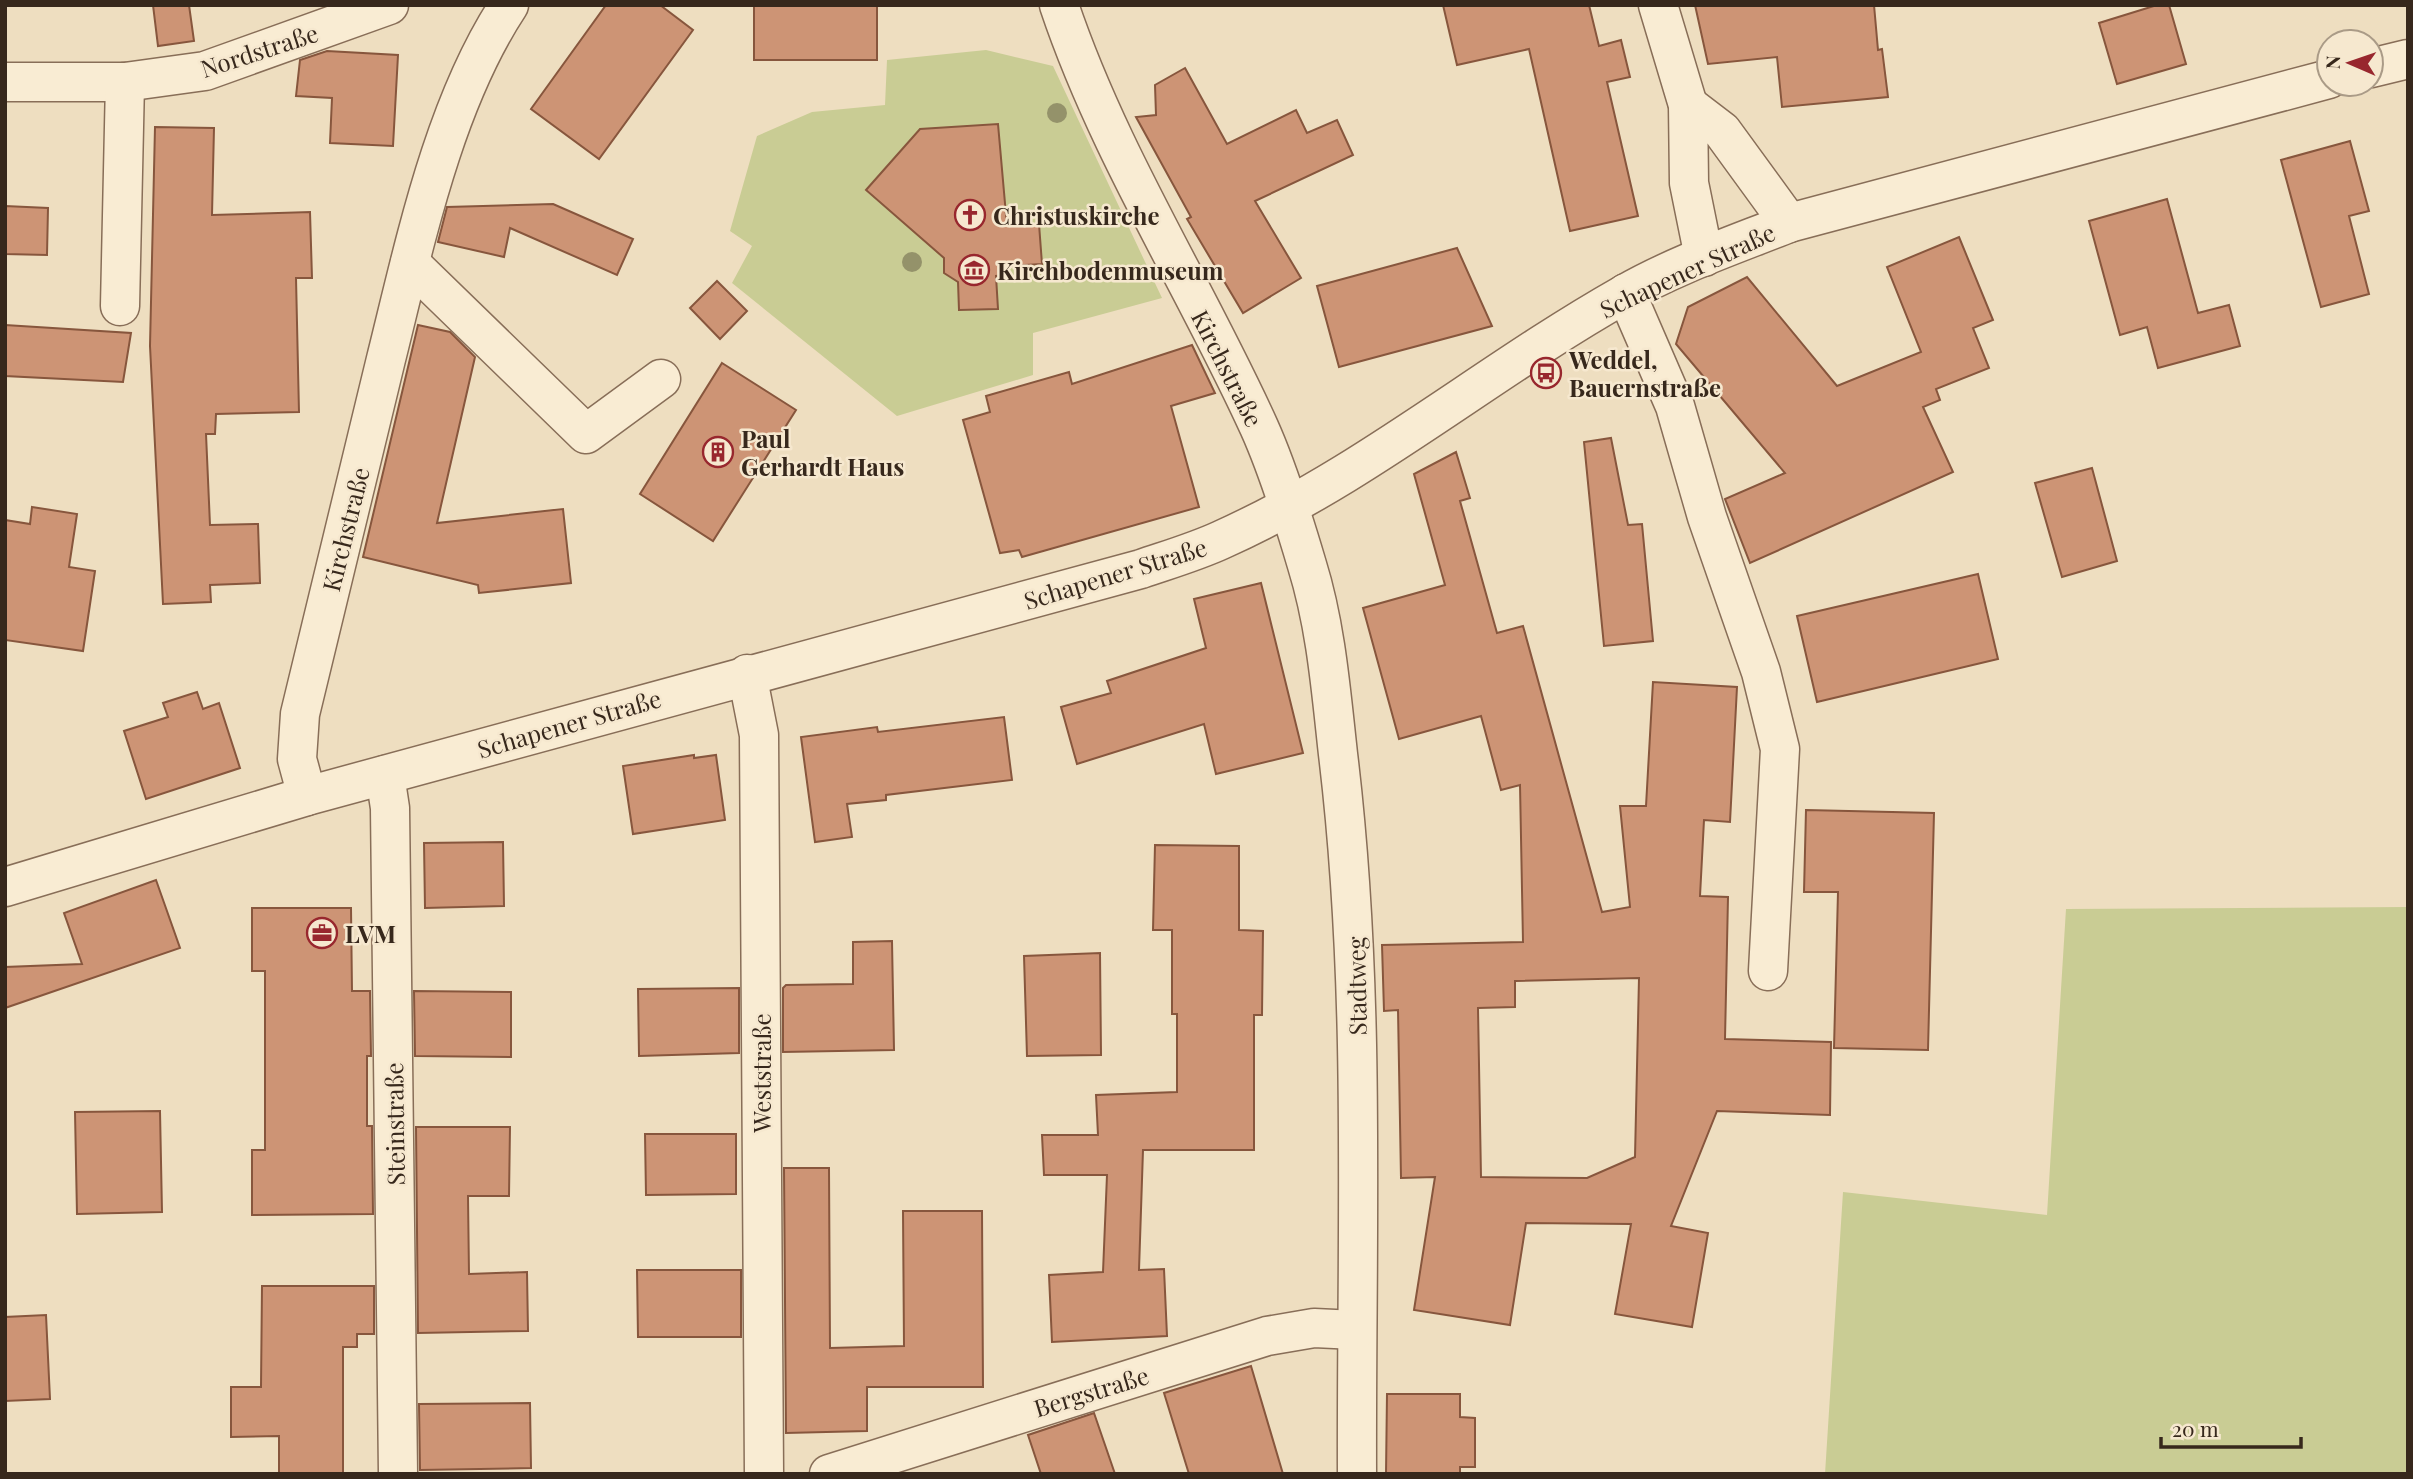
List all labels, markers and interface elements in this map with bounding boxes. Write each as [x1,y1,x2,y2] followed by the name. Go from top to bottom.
[196,16,322,84] street label: Nordstraße
[2315,28,2385,98] north arrow
[2319,55,2345,70] text: N
[953,198,987,232] church icon: Christuskirche
[993,199,1160,231] place label: Christuskirche
[1594,215,1780,325] street label: Schapener Straße
[957,253,991,287] museum icon: Kirchbodenmuseum
[997,254,1224,286] place label: Kirchbodenmuseum
[1185,304,1271,432] street label: Kirchstraße
[1568,343,1721,403] place label: Weddel, Bauernstraße
[1529,356,1563,390] bus stop icon: Weddel, Bauernstraße
[741,422,904,482] place label: Paul Gerhardt Haus
[701,435,735,469] building icon: Paul Gerhardt Haus
[314,464,376,594] street label: Kirchstraße
[1020,530,1210,616] street label: Schapener Straße
[473,681,665,765] street label: Schapener Straße
[305,916,339,950] office icon: LVM
[345,917,396,949] place label: LVM
[1339,936,1373,1036] street label: Stadtweg
[745,1013,777,1134] street label: Weststraße
[377,1062,411,1186] street label: Steinstraße
[1030,1358,1152,1424] street label: Bergstraße
[2161,1406,2301,1450] scale bar
[2172,1414,2219,1442] text: 20 m

